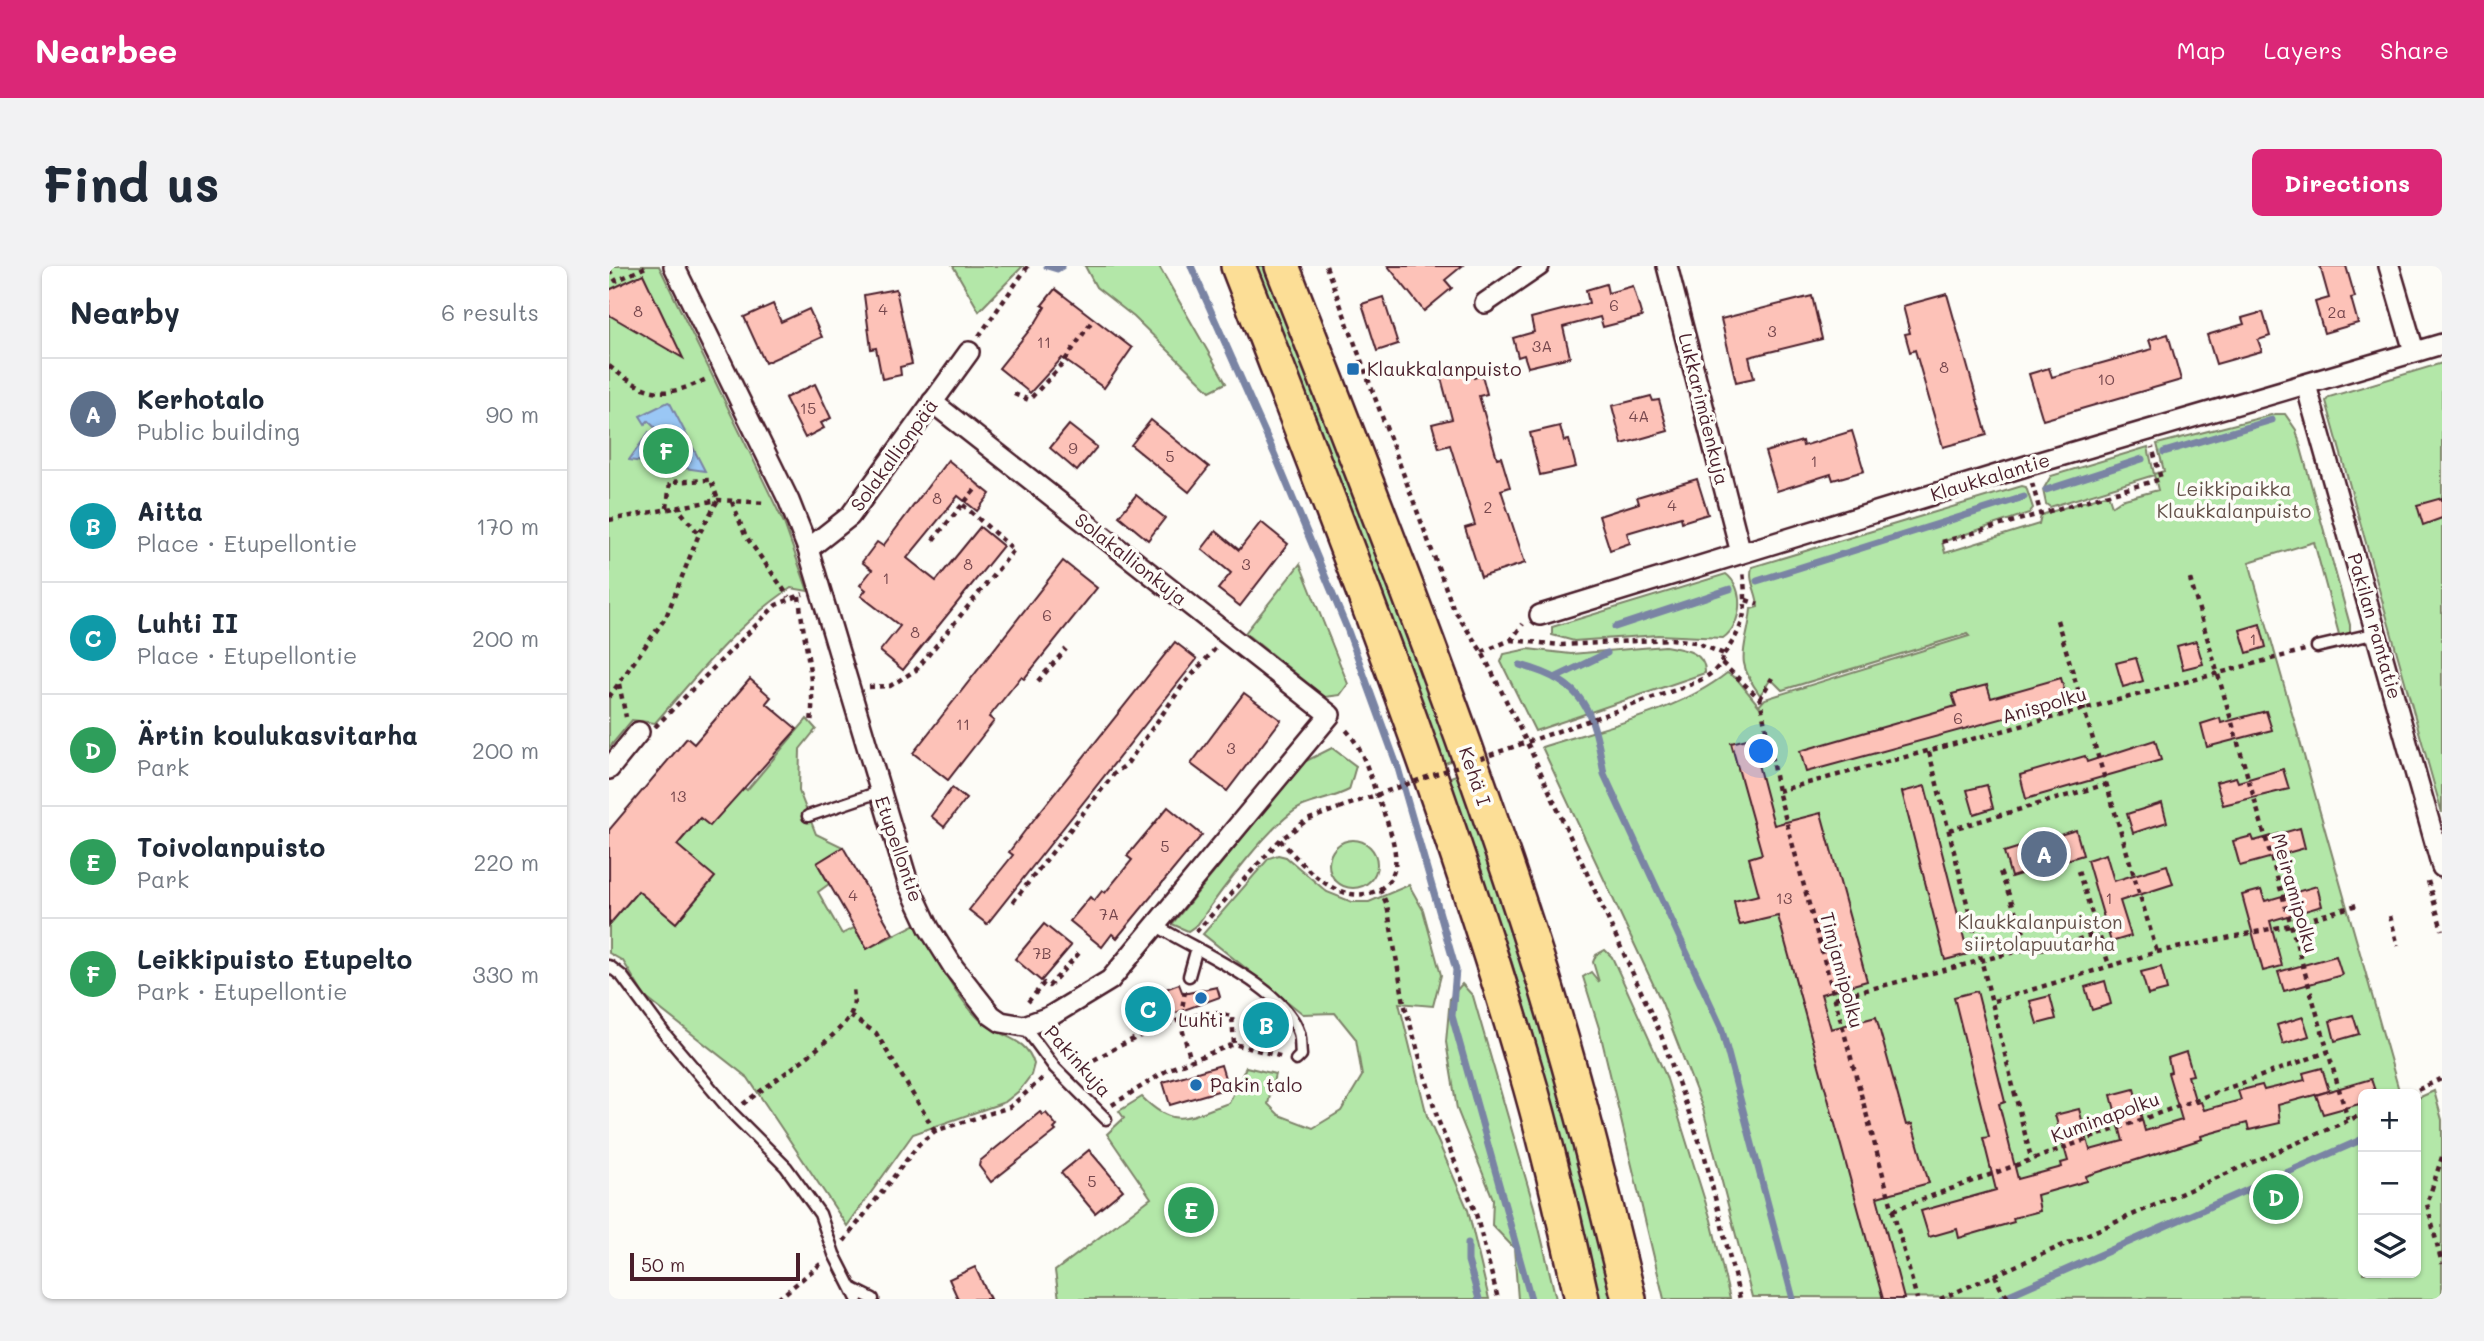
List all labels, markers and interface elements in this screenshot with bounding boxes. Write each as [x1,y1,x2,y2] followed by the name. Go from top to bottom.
[35,28,178,71] text: Nearbee
[2177,34,2225,65] text: Map
[2263,34,2342,65] text: Layers
[2380,34,2449,65] text: Share
[2252,149,2442,216] button: Directions
[42,151,220,214] text: Find us
[70,292,180,332] text: Nearby
[1609,294,1619,315] house number: 6
[441,297,539,327] text: 6 results
[878,298,888,319] house number: 4
[633,300,643,321] house number: 8
[2328,301,2346,322] house number: 2a
[1767,320,1777,341] house number: 3
[1674,330,1735,487] street label: Lukkarimäenkuja
[1037,331,1051,352] house number: 11
[1532,335,1552,356] house number: 3A
[1367,356,1521,381] place label: Klaukkalanpuisto
[1939,356,1949,377] house number: 8
[1345,361,1361,377] marker: Klaukkalanpuisto
[2097,368,2115,389] house number: 10
[137,382,264,416] text: Kerhotalo
[844,394,943,516] street label: Solakallionpää
[800,397,816,418] house number: 15
[85,399,101,429] text: A
[486,399,539,429] text: 90 m
[1629,405,1649,426] house number: 4A
[137,416,300,446] text: Public building
[643,425,689,477] pin: F
[1068,437,1078,458] house number: 9
[1165,445,1175,466] house number: 5
[1927,446,2053,507] street label: Klaukkalantie
[1810,450,1818,471] house number: 1
[2157,476,2311,523] park label: Leikkipaikka Klaukkalanpuisto
[932,487,942,508] house number: 8
[137,494,203,528] text: Aitta
[1667,494,1677,515] house number: 4
[1484,496,1492,517] house number: 2
[1070,507,1193,610] street label: Solakallionkuja
[85,511,101,541] text: B
[476,511,539,541] text: 170 m
[137,528,357,558] text: Place · Etupellontie
[2343,550,2408,702] street label: Pakilan rantatie
[963,553,973,574] house number: 8
[1241,553,1251,574] house number: 3
[882,567,890,588] house number: 1
[1042,604,1052,625] house number: 6
[137,606,238,640] text: Luhti II
[910,621,920,642] house number: 8
[84,623,102,653] text: C
[472,623,539,653] text: 200 m
[2249,628,2257,649] house number: 1
[137,640,357,670] text: Place · Etupellontie
[1999,681,2089,729] street label: Anispolku
[1953,707,1963,728] house number: 6
[956,713,970,734] house number: 11
[137,718,418,752] text: Ärtin koulukasvitarha
[1744,734,1778,768] your location
[85,735,101,765] text: D
[472,735,539,765] text: 200 m
[1226,737,1236,758] house number: 3
[1454,743,1497,808] street label: Kehä I
[137,752,189,782] text: Park
[670,785,686,806] house number: 13
[870,793,929,905] street label: Etupellontie
[2021,828,2067,880] pin: A
[137,830,325,864] text: Toivolanpuisto
[2266,830,2324,956] street label: Meiramipolku
[1160,835,1170,856] house number: 5
[86,847,100,877] text: E
[473,847,539,877] text: 220 m
[137,864,189,894] text: Park
[848,884,858,905] house number: 4
[1776,887,1792,908] house number: 13
[2105,887,2113,908] house number: 1
[1099,903,1119,924] house number: 7A
[1815,909,1870,1031] street label: Timjamipolku
[1958,909,2123,956] park label: Klaukkalanpuiston siirtolapuutarha
[137,942,412,976] text: Leikkipuisto Etupelto
[1033,942,1051,963] house number: 7B
[86,959,100,989] text: F
[472,959,539,989] text: 330 m
[137,976,348,1006] text: Park · Etupellontie
[1125,983,1171,1035] pin: C
[1193,990,1209,1006] marker: Luhti
[1243,999,1289,1051] pin: B
[1178,1007,1224,1032] place label: Luhti
[1039,1019,1117,1102] street label: Pakinkuja
[1210,1072,1302,1097] place label: Pakin talo
[1188,1077,1204,1093] marker: Pakin talo
[2047,1085,2162,1148] street label: Kuminapolku
[2358,1089,2421,1278] map controls
[2358,1089,2421,1152] button: +
[2358,1152,2421,1215] button: −
[1087,1170,1097,1191] house number: 5
[2253,1171,2299,1223] pin: D
[1168,1184,1214,1236] pin: E
[2358,1215,2421,1278] button: layers
[630,1250,800,1282] scale bar
[641,1252,685,1277] text: 50 m

